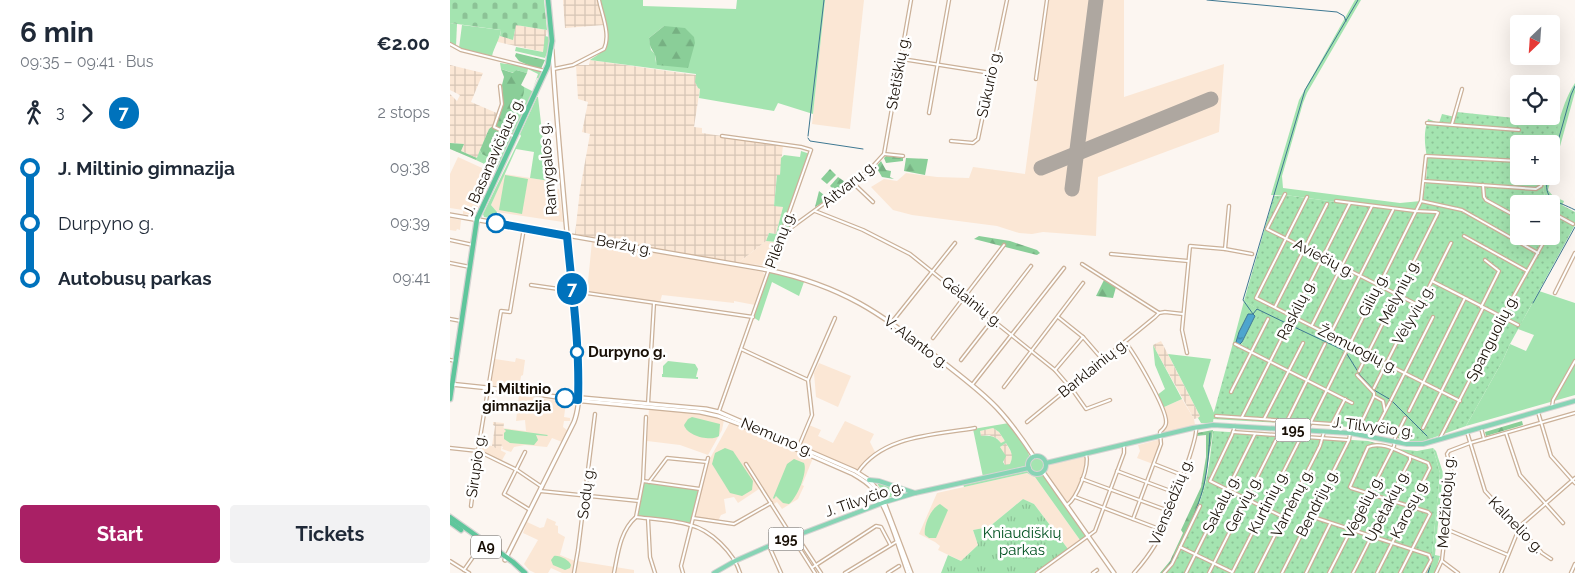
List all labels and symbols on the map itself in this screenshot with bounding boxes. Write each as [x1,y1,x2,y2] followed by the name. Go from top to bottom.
[1510,15,1560,65] north arrow
[883,35,913,111] street label: Stetiškių g.
[973,49,1005,119] street label: Sūkurio g.
[459,95,527,219] street label: J. Basanavičiaus g.
[535,122,561,216] street label: Ramygalos g.
[818,157,880,211] street label: Aitvarų g.
[761,209,799,271] street label: Pilėnų g.
[486,213,506,233] unlabelled marker
[595,231,653,259] street label: Beržų g.
[1290,235,1358,281] street label: Aviečių g.
[1375,256,1423,328] street label: Mėlynių g.
[1354,270,1392,320] street label: Gilių g.
[556,273,588,305] line badge: 7
[938,273,1006,331] street label: Gėlainių g.
[1273,277,1319,343] street label: Raskilų g.
[1389,282,1437,348] street label: Vėlyvių g.
[1463,292,1521,384] street label: Spanguolių g.
[880,312,952,372] street label: V. Alanto g.
[1315,321,1401,377] street label: Žemuogių g.
[1055,335,1131,401] street label: Barklainių g.
[588,343,666,361] place label: Durpyno g.
[570,345,584,359] marker: Durpyno g.
[482,380,551,415] place label: J. Miltinio gimnazija
[555,388,575,408] marker: J. Miltinio gimnazija
[1331,413,1415,441] street label: J. Tilvyčio g.
[738,414,816,460] street label: Nemuno g.
[1276,418,1310,442] road number: 195
[463,433,489,499] street label: Sirupio g.
[1434,455,1458,549] street label: Medžiotojų g.
[1145,456,1197,548] street label: Viensėdžių g.
[574,466,598,520] street label: Sodų g.
[1267,466,1317,540] street label: Varnėnų g.
[1292,466,1342,540] street label: Bendrijų g.
[1244,467,1292,537] street label: Kurtinių g.
[1361,467,1413,545] street label: Upėtakių g.
[1199,472,1243,536] street label: Sakalų g.
[1221,473,1265,535] street label: Gervių g.
[1339,473,1387,541] street label: Vėgėlių g.
[1386,476,1432,542] street label: Karosų g.
[822,477,906,521] street label: J. Tilvyčio g.
[1485,493,1547,557] street label: Kalnelio g.
[983,524,1061,559] park label: Kniaudiškių parkas
[768,528,804,550] road number: 195
[471,536,501,558] road number: A9

